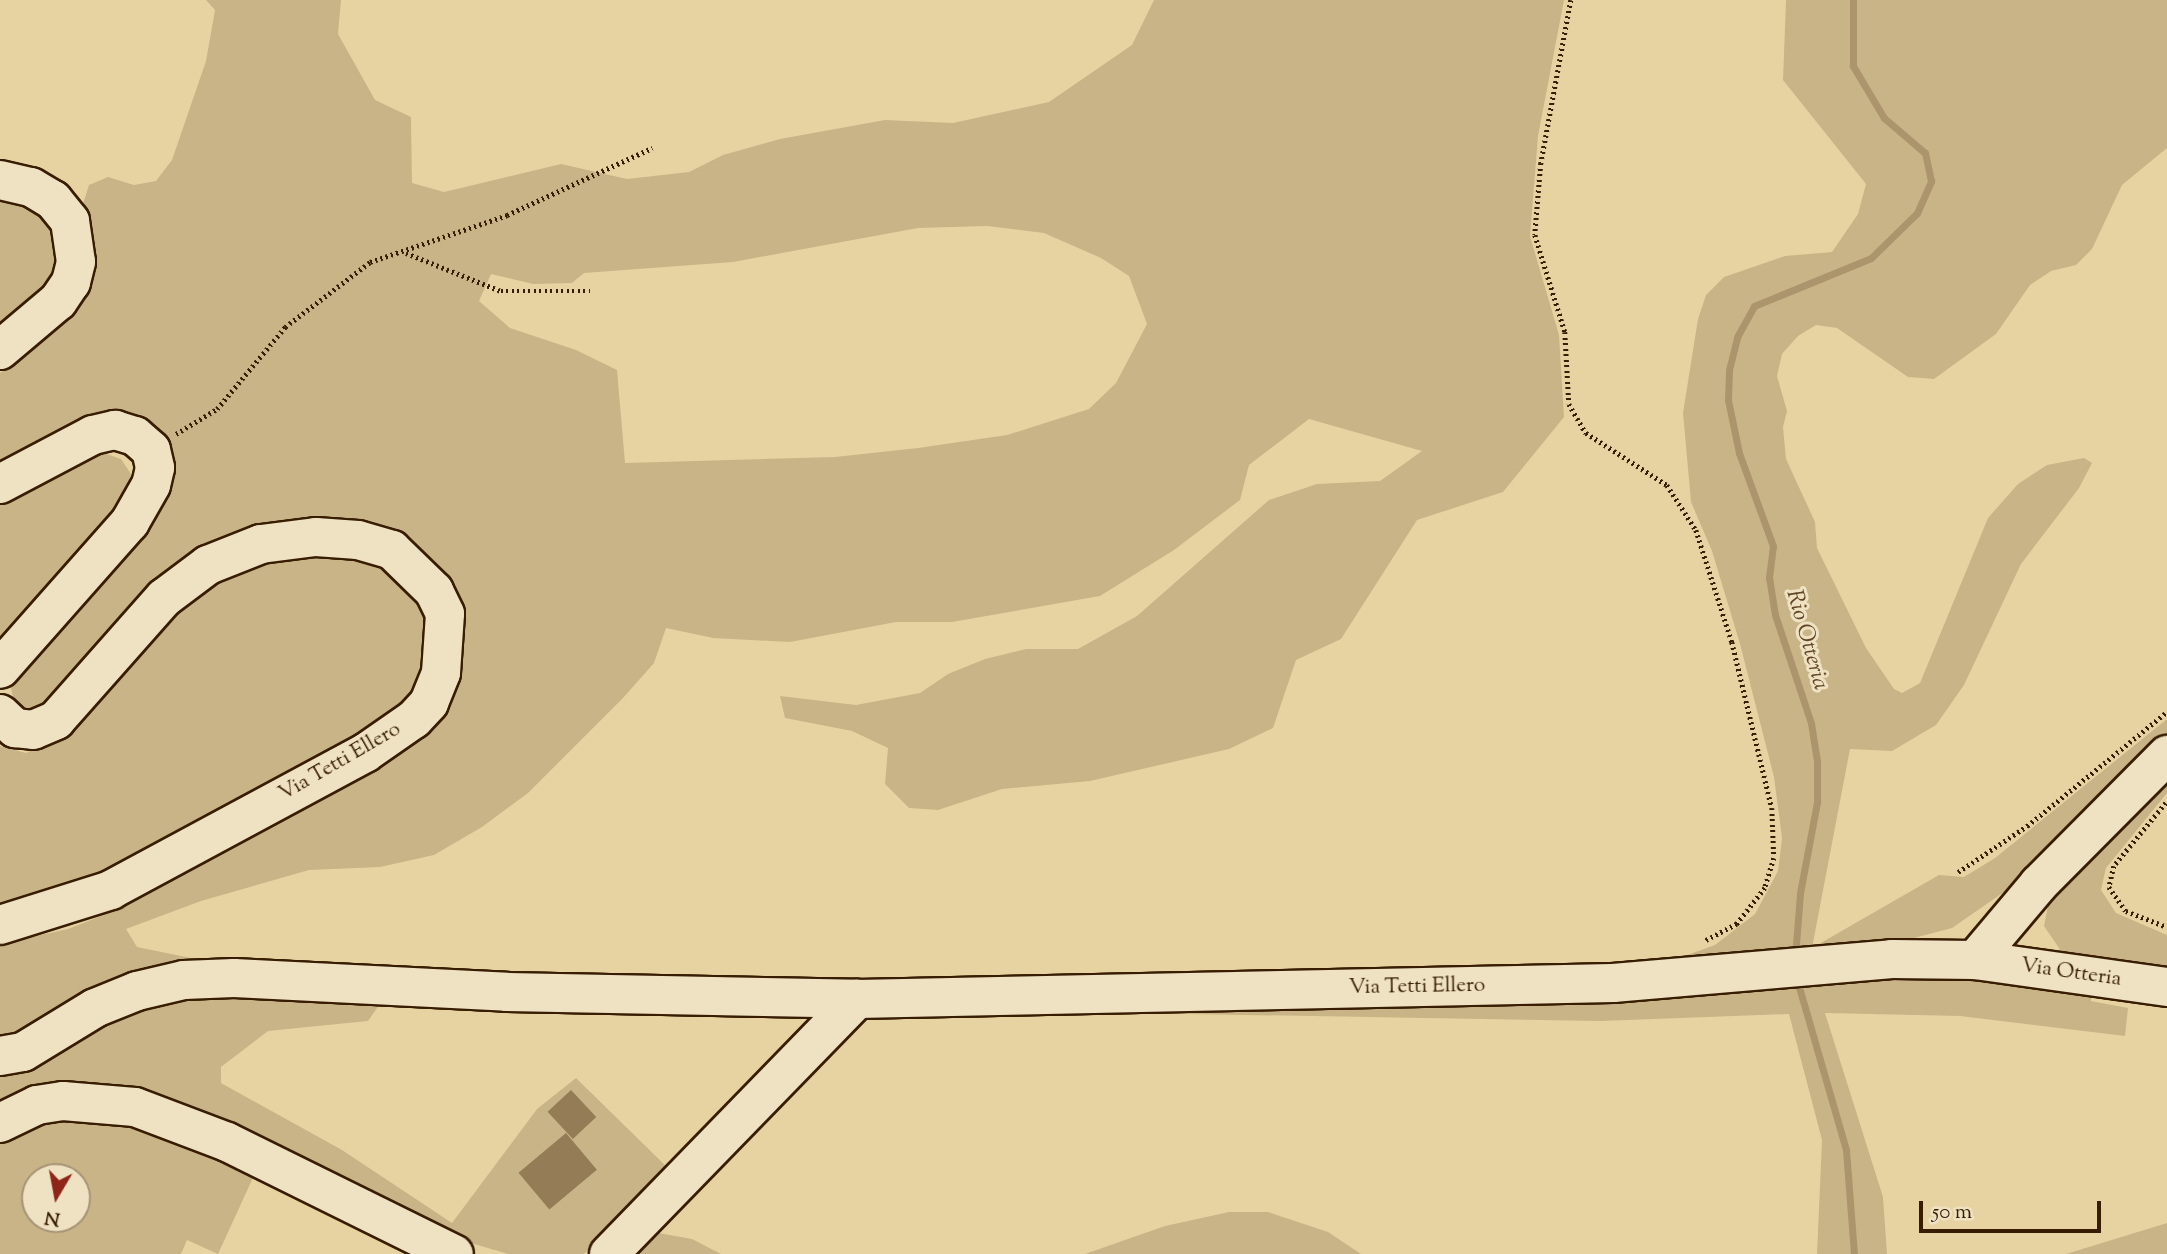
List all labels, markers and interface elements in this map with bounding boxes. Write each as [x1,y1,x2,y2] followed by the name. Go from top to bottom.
[1779,587,1833,693] water label: Rio Otteria
[275,717,405,807] street label: Via Tetti Ellero
[2019,953,2123,993] street label: Via Otteria
[1349,973,1485,1001] street label: Via Tetti Ellero
[21,1163,91,1233] north arrow
[1922,1188,2104,1232] scale bar
[1932,1198,1972,1228] text: 50 m
[43,1203,62,1232] text: N

